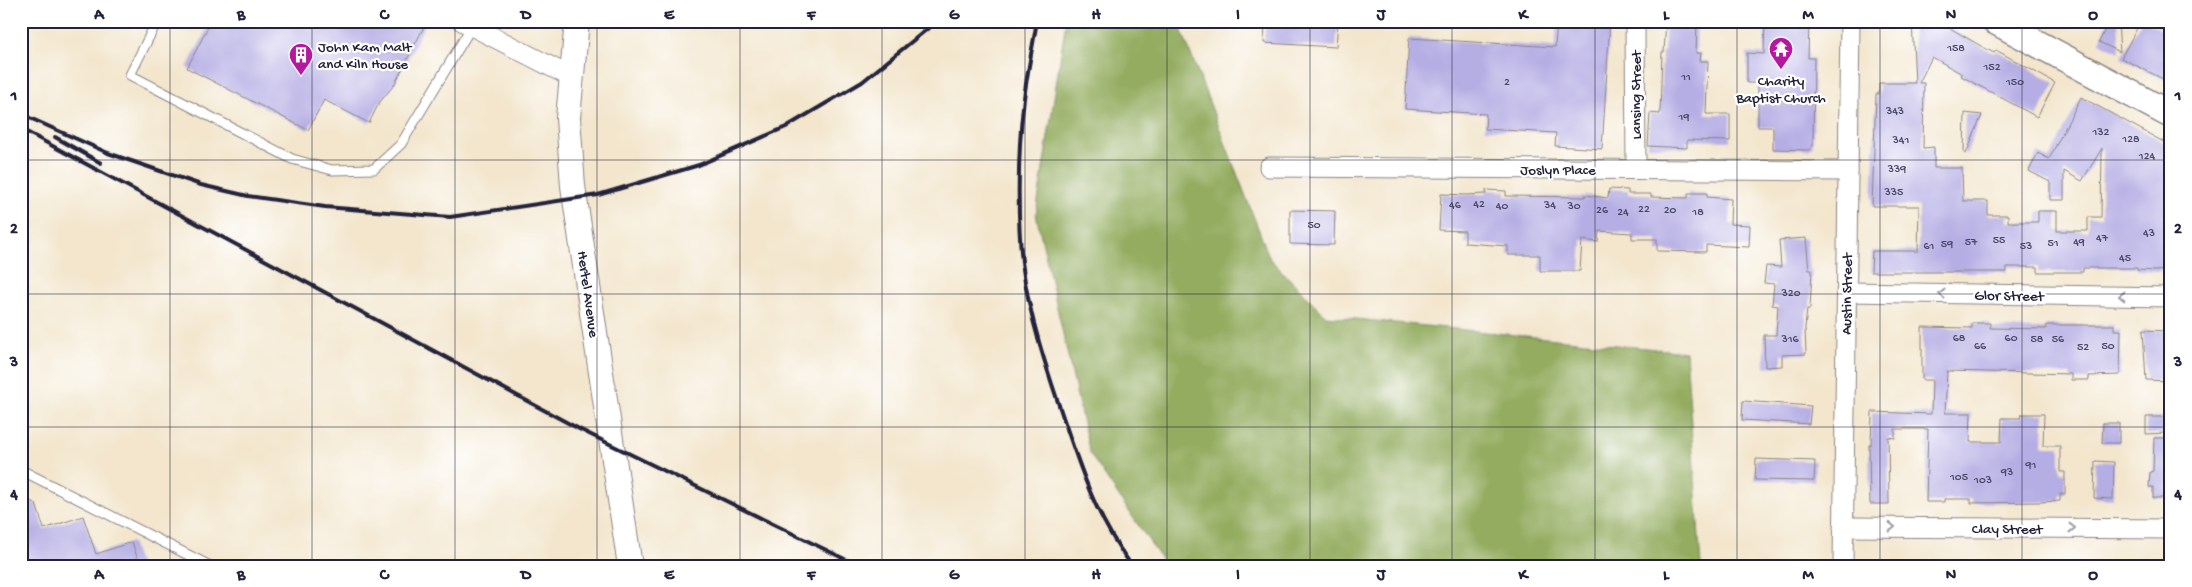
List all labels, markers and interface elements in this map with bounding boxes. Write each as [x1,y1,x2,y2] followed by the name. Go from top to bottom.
[93,7,105,26] text: A
[236,7,246,26] text: B
[379,7,390,26] text: C
[519,7,532,26] text: D
[664,7,675,26] text: E
[806,7,817,26] text: F
[949,7,960,26] text: G
[1091,7,1101,26] text: H
[1236,7,1240,26] text: I
[1376,7,1387,26] text: J
[1518,7,1530,26] text: K
[1663,7,1670,26] text: L
[1802,7,1814,26] text: M
[1946,7,1957,26] text: N
[2088,7,2098,26] text: O
[1768,36,1794,70] temple icon: Charity Baptist Church
[318,39,413,74] place label: John Kam Malt and Kiln House
[288,42,314,76] building icon: John Kam Malt and Kiln House
[1946,42,1965,56] house number: 158
[1628,49,1646,139] street label: Lansing Street
[1982,61,2001,75] house number: 152
[1680,71,1691,85] house number: 11
[1735,73,1826,108] place label: Charity Baptist Church
[1504,76,1510,90] house number: 2
[2005,76,2024,90] house number: 150
[10,88,17,107] text: 1
[2174,88,2181,107] text: 1
[1885,105,1904,119] house number: 343
[1678,111,1689,125] house number: 19
[2092,126,2110,140] house number: 132
[2121,133,2140,147] house number: 128
[1892,134,1910,148] house number: 341
[2138,150,2156,164] house number: 124
[1520,162,1596,180] street label: Joslyn Place
[1887,163,1906,177] house number: 339
[1884,186,1903,200] house number: 335
[1473,198,1485,212] house number: 42
[1449,199,1462,213] house number: 46
[1543,199,1556,213] house number: 34
[1496,200,1508,214] house number: 40
[1566,200,1581,214] house number: 30
[1638,203,1650,217] house number: 22
[1596,204,1609,218] house number: 26
[1664,204,1677,218] house number: 20
[1617,206,1629,220] house number: 24
[1691,206,1704,220] house number: 18
[1307,219,1321,233] house number: 50
[10,221,18,240] text: 2
[2174,221,2182,240] text: 2
[2143,227,2155,241] house number: 43
[2096,232,2109,246] house number: 47
[1993,234,2005,248] house number: 55
[1965,236,1978,250] house number: 57
[2073,236,2085,250] house number: 49
[2047,237,2059,251] house number: 51
[1941,238,1953,252] house number: 59
[1924,240,1935,254] house number: 61
[2020,240,2032,254] house number: 53
[572,250,602,339] street label: Hertel Avenue
[1838,251,1858,335] street label: Austin Street
[2119,252,2131,266] house number: 45
[1781,287,1801,301] house number: 320
[1974,287,2046,307] street label: Glor Street
[1938,289,1946,299] one-way arrow
[2118,291,2126,301] one-way arrow
[1953,332,1966,346] house number: 68
[2005,332,2018,346] house number: 60
[1780,333,1799,347] house number: 316
[2031,333,2044,347] house number: 58
[2052,333,2065,347] house number: 56
[1974,340,1987,354] house number: 66
[2101,340,2115,354] house number: 50
[2077,341,2089,355] house number: 52
[9,354,18,373] text: 3
[2173,354,2182,373] text: 3
[2025,459,2037,473] house number: 91
[2000,466,2013,480] house number: 93
[1949,471,1968,485] house number: 105
[1973,474,1992,488] house number: 103
[9,487,18,506] text: 4
[2173,487,2182,506] text: 4
[1972,521,2044,539] street label: Clay Street
[1888,522,1896,532] one-way arrow
[2068,523,2076,533] one-way arrow
[93,567,105,586] text: A
[236,567,246,586] text: B
[379,567,390,586] text: C
[519,567,532,586] text: D
[664,567,675,586] text: E
[806,567,817,586] text: F
[949,567,960,586] text: G
[1091,567,1101,586] text: H
[1236,567,1240,586] text: I
[1376,567,1387,586] text: J
[1518,567,1530,586] text: K
[1663,567,1670,586] text: L
[1802,567,1814,586] text: M
[1946,567,1957,586] text: N
[2088,567,2098,586] text: O

